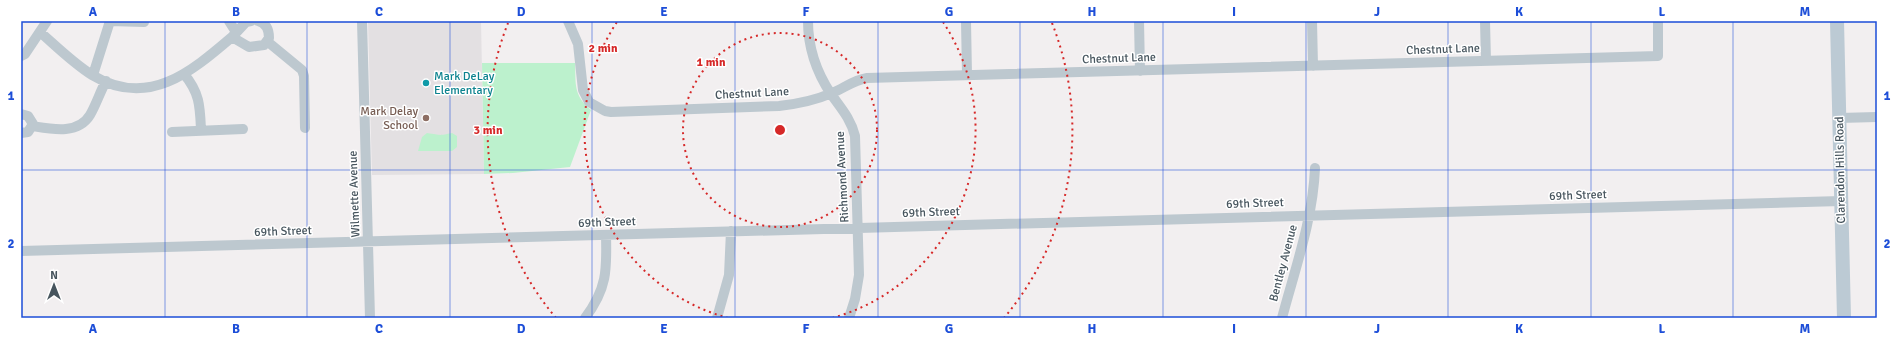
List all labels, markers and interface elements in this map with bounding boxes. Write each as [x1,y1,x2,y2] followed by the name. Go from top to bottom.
[89,4,98,20] text: A
[232,4,240,20] text: B
[375,4,383,20] text: C
[517,4,526,20] text: D
[660,4,668,20] text: E
[803,4,810,20] text: F
[945,4,953,20] text: G
[1088,4,1096,20] text: H
[1232,4,1236,20] text: I
[1374,4,1380,20] text: J
[1515,4,1523,20] text: K
[1659,4,1666,20] text: L
[1800,4,1811,20] text: M
[589,41,618,56] text: 2 min
[1406,41,1480,58] street label: Chestnut Lane
[1082,50,1156,67] street label: Chestnut Lane
[697,55,726,70] text: 1 min
[434,69,495,98] place label: Mark DeLay Elementary
[421,78,431,88] marker: Mark DeLay Elementary
[715,84,789,103] street label: Chestnut Lane
[7,88,15,104] text: 1
[1883,88,1891,104] text: 1
[360,104,418,133] place label: Mark Delay School
[421,113,431,123] marker: Mark Delay School
[1832,116,1849,224] street label: Clarendon Hills Road
[474,123,503,138] text: 3 min
[773,123,787,137] centre of rings
[833,131,852,223] street label: Richmond Avenue
[345,150,364,238] street label: Wilmette Avenue
[1549,187,1607,204] street label: 69th Street
[1226,195,1284,212] street label: 69th Street
[902,204,960,221] street label: 69th Street
[578,214,636,231] street label: 69th Street
[254,223,312,240] street label: 69th Street
[1266,223,1301,303] street label: Bentley Avenue
[7,236,15,252] text: 2
[1883,236,1891,252] text: 2
[34,265,74,305] north arrow
[50,269,58,282] text: N
[89,321,98,337] text: A
[232,321,240,337] text: B
[375,321,383,337] text: C
[517,321,526,337] text: D
[660,321,668,337] text: E
[803,321,810,337] text: F
[945,321,953,337] text: G
[1088,321,1096,337] text: H
[1232,321,1236,337] text: I
[1374,321,1380,337] text: J
[1515,321,1523,337] text: K
[1659,321,1666,337] text: L
[1800,321,1811,337] text: M

